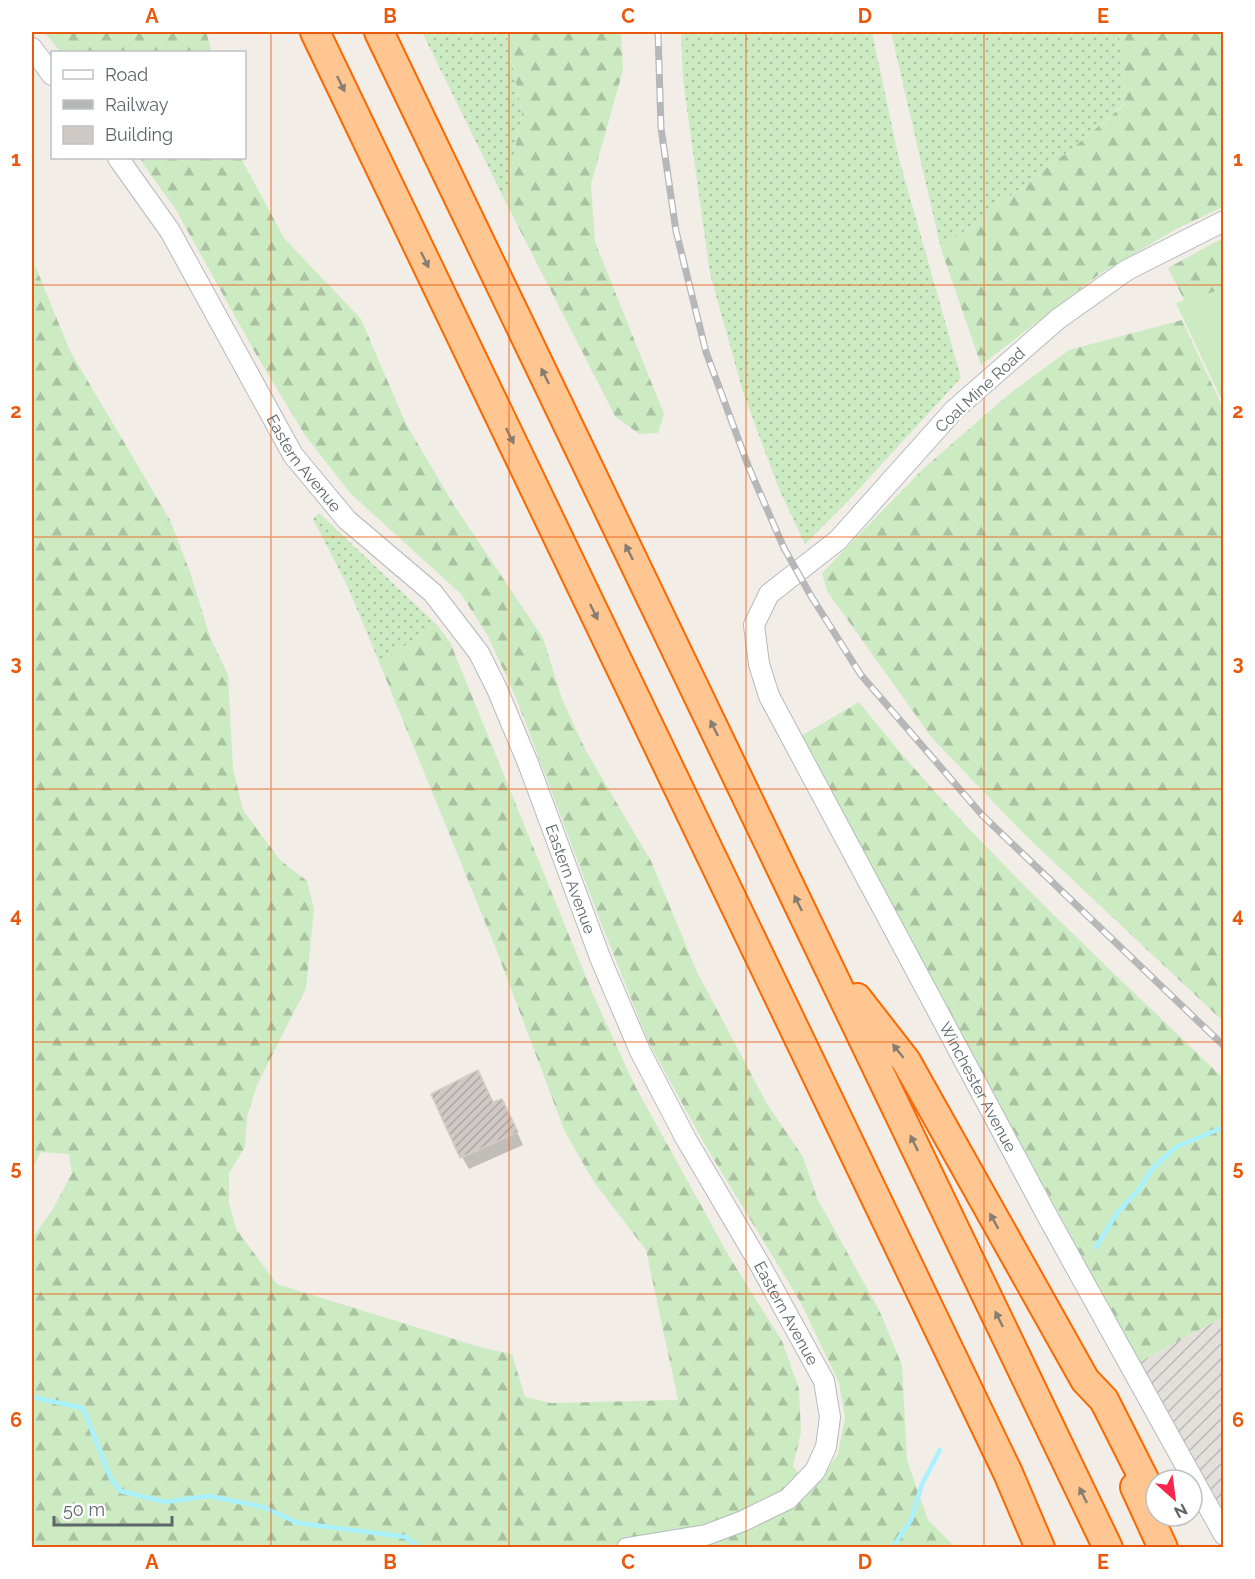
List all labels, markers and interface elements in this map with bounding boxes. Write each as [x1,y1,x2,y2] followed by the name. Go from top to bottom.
[145,4,159,28] text: A
[383,4,397,28] text: B
[621,4,635,28] text: C
[858,4,872,28] text: D
[1097,4,1109,28] text: E
[51,51,246,159] legend
[105,64,148,85] text: Road
[336,76,345,93] one-way arrow
[105,94,169,115] text: Railway
[105,124,173,145] text: Building
[11,147,21,171] text: 1
[1233,147,1243,171] text: 1
[420,251,430,269] one-way arrow
[931,344,1029,436] street label: Coal Mine Road
[540,368,549,385] one-way arrow
[10,399,22,423] text: 2
[1232,399,1244,423] text: 2
[263,411,345,515] street label: Eastern Avenue
[505,427,514,444] one-way arrow
[625,543,635,561] one-way arrow
[589,603,599,620] one-way arrow
[10,651,22,675] text: 3
[1232,651,1244,675] text: 3
[709,719,718,736] one-way arrow
[542,821,600,936] street label: Eastern Avenue
[794,895,803,912] one-way arrow
[10,903,22,927] text: 4
[1232,903,1244,927] text: 4
[936,1019,1021,1155] street label: Winchester Avenue
[892,1043,905,1059] one-way arrow
[909,1135,918,1152] one-way arrow
[10,1156,22,1180] text: 5
[1232,1156,1244,1180] text: 5
[989,1212,999,1229] one-way arrow
[750,1258,823,1368] street label: Eastern Avenue
[994,1311,1003,1328] one-way arrow
[10,1408,22,1432] text: 6
[1232,1408,1244,1432] text: 6
[1144,1468,1204,1528] north arrow
[1079,1486,1088,1503] one-way arrow
[54,1489,172,1527] scale bar
[63,1499,105,1520] text: 50 m
[1171,1500,1191,1522] text: N
[145,1550,159,1574] text: A
[383,1550,397,1574] text: B
[621,1550,635,1574] text: C
[858,1550,872,1574] text: D
[1097,1550,1109,1574] text: E

